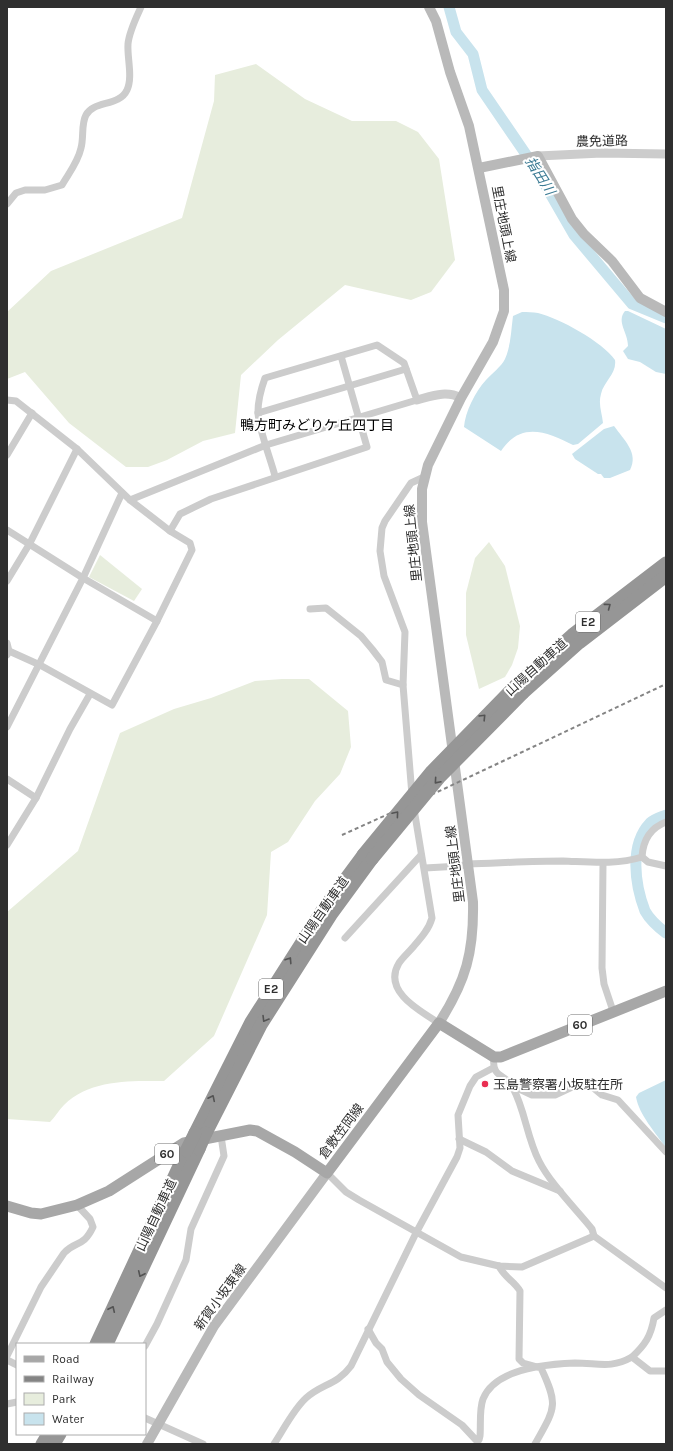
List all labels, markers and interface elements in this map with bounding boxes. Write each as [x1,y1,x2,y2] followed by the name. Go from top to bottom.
[576,133,628,149] street label: 農免道路
[522,154,559,200] water label: 指田川
[489,184,519,264] street label: 里庄地頭上線
[240,417,394,434] district label: 鴨方町みどりケ丘四丁目
[401,503,425,583] street label: 里庄地頭上線
[604,604,611,611] one-way arrow
[576,612,600,632] road number: E2
[502,635,570,699] street label: 山陽自動車道
[479,714,486,722] one-way arrow
[434,776,442,784] one-way arrow
[392,811,399,818] one-way arrow
[443,824,467,904] street label: 里庄地頭上線
[294,874,352,946] street label: 山陽自動車道
[284,957,292,964] one-way arrow
[259,979,283,999] road number: E2
[262,1015,270,1022] one-way arrow
[568,1015,592,1035] road number: 60
[493,1077,623,1092] place label: 玉島警察署小坂駐在所
[480,1079,490,1089] marker: 玉島警察署小坂駐在所
[207,1095,215,1102] one-way arrow
[315,1101,367,1161] street label: 倉敷笠岡線
[155,1144,179,1164] road number: 60
[133,1176,179,1254] street label: 山陽自動車道
[191,1261,249,1333] street label: 新賀小坂東線
[138,1269,146,1277] one-way arrow
[107,1305,115,1313] one-way arrow
[16,1343,146,1435] legend
[52,1352,80,1366] text: Road
[52,1372,94,1386] text: Railway
[52,1392,77,1406] text: Park
[52,1412,85,1426] text: Water

